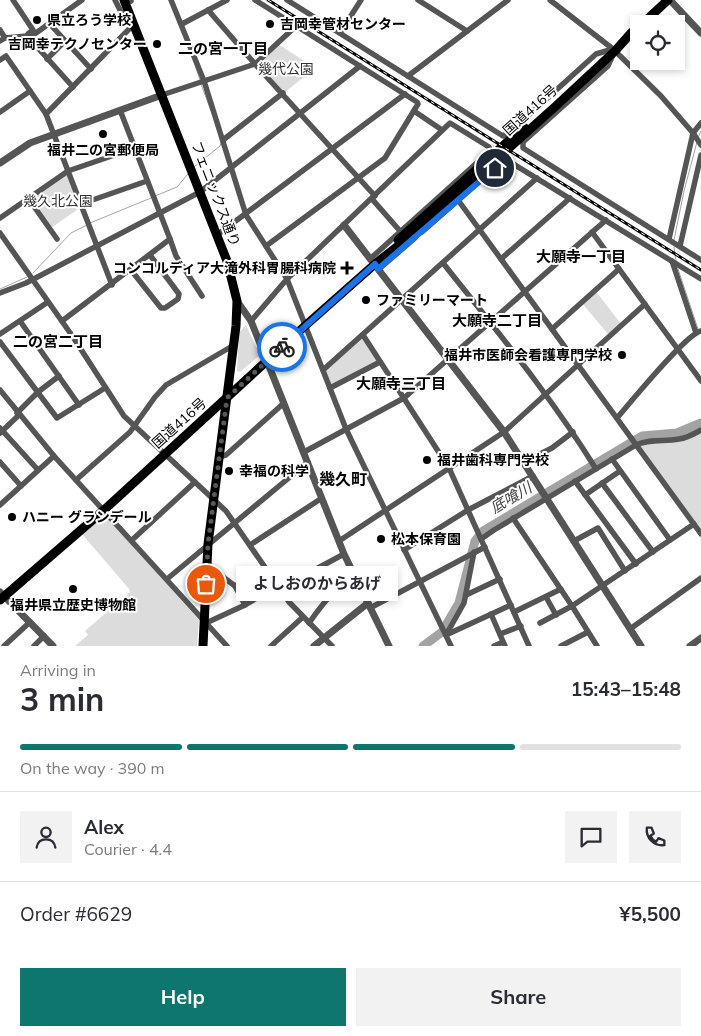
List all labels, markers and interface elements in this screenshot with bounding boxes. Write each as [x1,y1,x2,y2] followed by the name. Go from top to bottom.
[47,11,131,29] place label: 県立ろう学校
[31,14,43,26] marker: 県立ろう学校
[280,15,406,33] place label: 吉岡幸管材センター
[630,15,685,70] map controls
[630,15,685,70] button: locate
[264,18,276,30] marker: 吉岡幸管材センター
[8,35,147,53] place label: 吉岡幸テクノセンター
[151,38,163,50] marker: 吉岡幸テクノセンター
[178,39,268,58] district label: 二の宮一丁目
[258,60,314,78] park label: 幾代公園
[499,81,561,139] street label: 国道416号
[97,128,109,140] marker: 福井二の宮郵便局
[188,139,244,249] street label: フェニックス通り
[47,141,159,159] place label: 福井二の宮郵便局
[474,147,516,189] pin
[481,154,509,182] icon: home
[23,192,93,210] park label: 幾久北公園
[536,247,626,266] district label: 大願寺一丁目
[113,259,336,277] place label: コンコルディア大滝外科胃腸科病院
[340,261,354,275] marker: コンコルディア大滝外科胃腸科病院
[376,291,488,309] place label: ファミリーマート
[360,294,372,306] marker: ファミリーマート
[452,311,542,330] district label: 大願寺二丁目
[257,322,307,372] courier
[13,332,103,351] district label: 二の宮二丁目
[268,333,296,361] icon: bike
[444,346,612,364] place label: 福井市医師会看護専門学校
[616,349,628,361] marker: 福井市医師会看護専門学校
[356,374,446,393] district label: 大願寺三丁目
[148,394,210,452] street label: 国道416号
[437,451,549,469] place label: 福井歯科専門学校
[421,454,433,466] marker: 福井歯科専門学校
[239,462,309,480] place label: 幸福の科学
[223,465,235,477] marker: 幸福の科学
[319,469,367,489] district label: 幾久町
[487,477,537,517] water label: 底喰川
[22,508,152,526] place label: ハニー グランデール
[6,511,18,523] marker: ハニー グランデール
[391,530,461,548] place label: 松本保育園
[375,533,387,545] marker: 松本保育園
[185,563,227,605] pin
[236,566,398,602] callout: よしおのからあげ
[192,570,220,598] icon: bag
[253,573,381,593] text: よしおのからあげ
[67,583,79,595] marker: 福井県立歴史博物館
[10,596,136,614] place label: 福井県立歴史博物館
[20,660,96,680] text: Arriving in
[571,677,681,701] text: 15:43–15:48
[20,679,104,719] text: 3 min
[20,758,165,778] text: On the way · 390 m
[20,811,72,863] button: person
[565,811,617,863] button: chat
[629,811,681,863] button: phone
[84,815,124,839] text: Alex
[84,839,172,859] text: Courier · 4.4
[20,902,132,926] text: Order #6629
[619,902,681,926] text: ¥5,500
[20,968,346,1026] button: Help
[356,968,681,1026] button: Share

